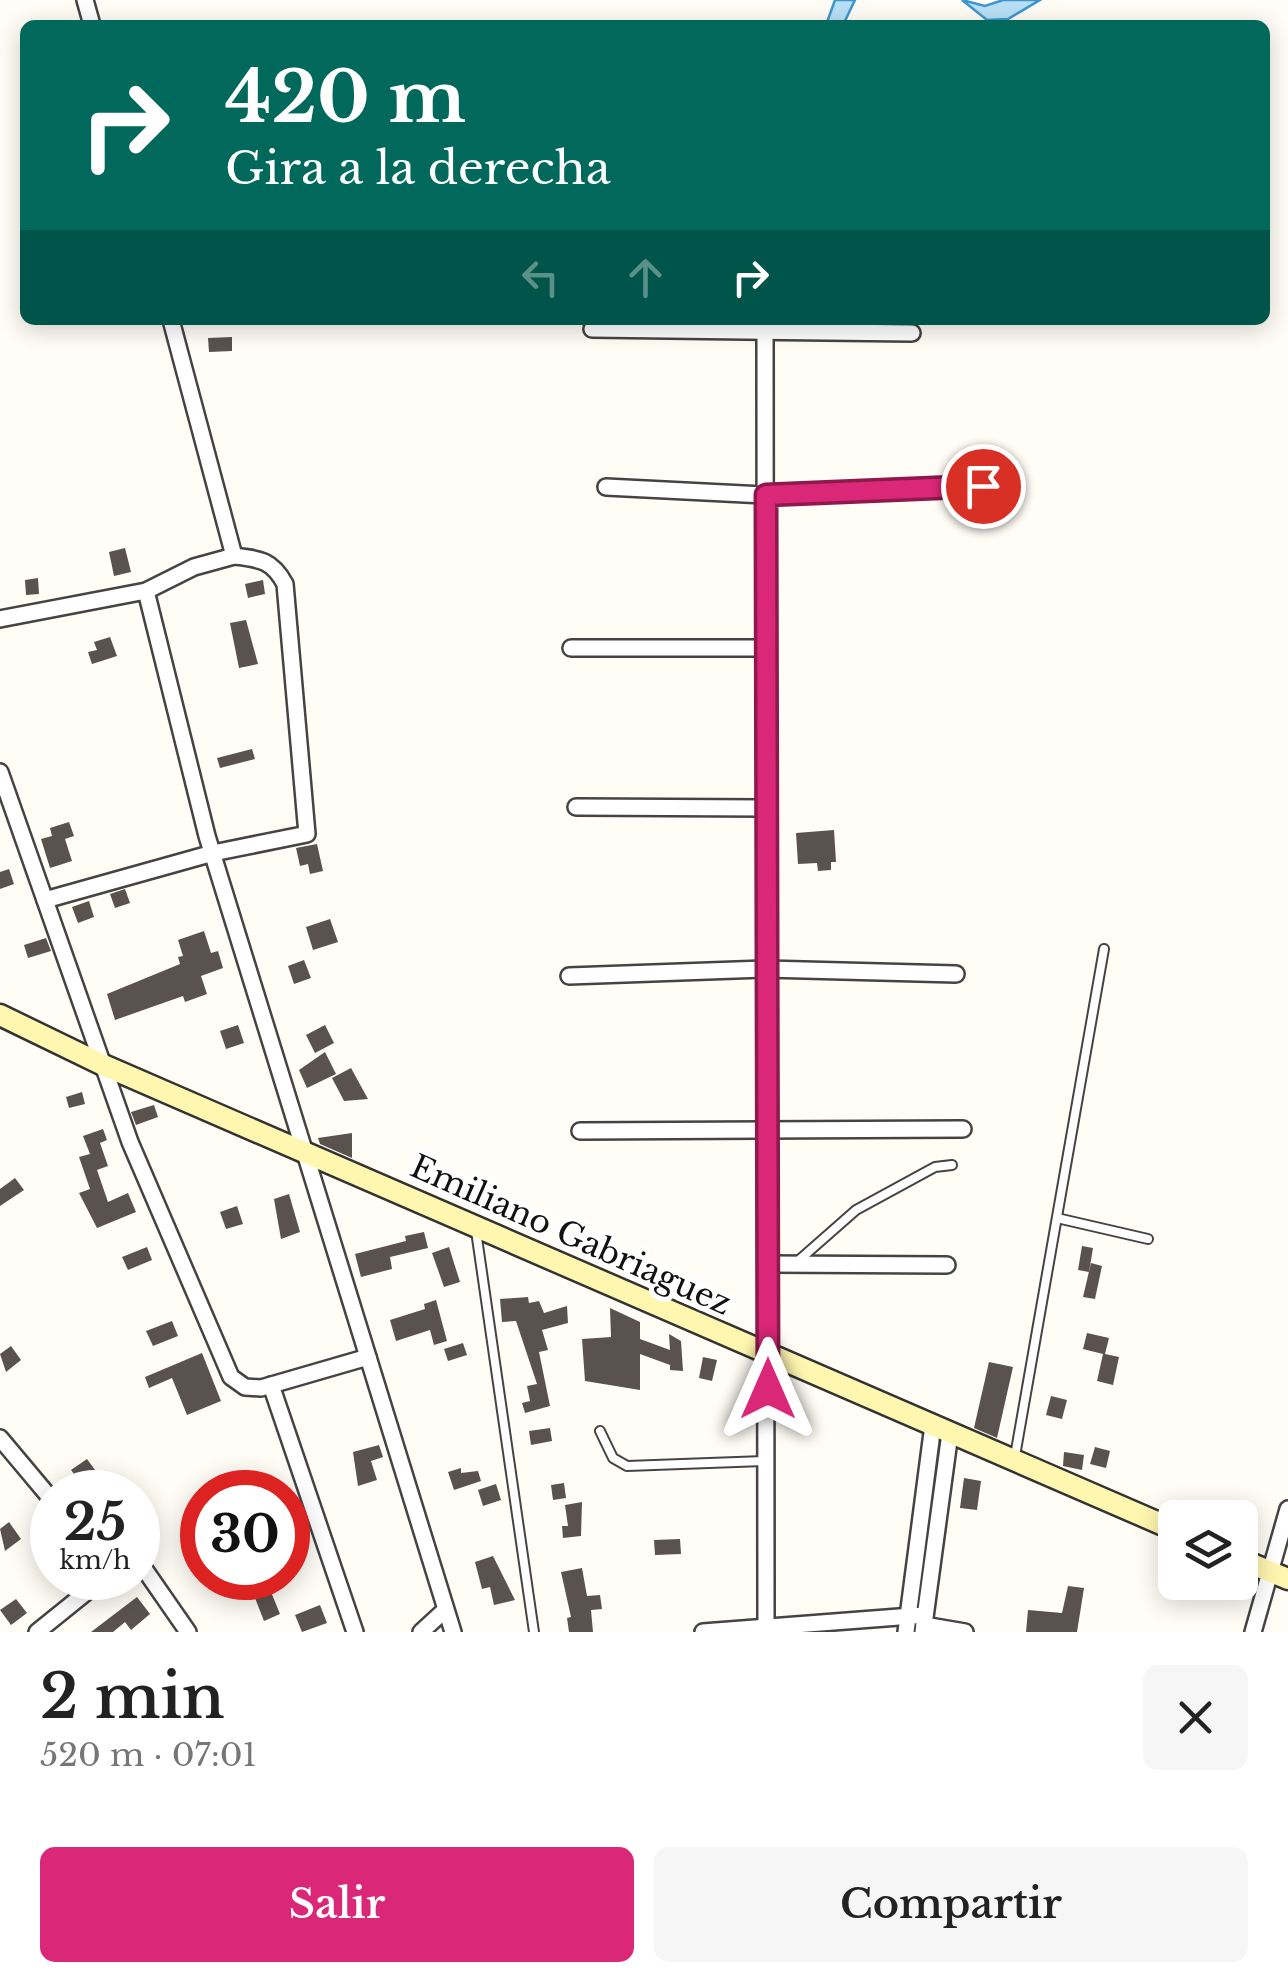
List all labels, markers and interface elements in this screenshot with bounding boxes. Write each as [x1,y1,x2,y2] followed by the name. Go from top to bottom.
[225,54,466,141] text: 420 m
[60,60,190,190] icon: right
[225,140,611,196] text: Gira a la derecha
[513,250,568,305] icon: left
[618,250,673,305] icon: ahead
[723,250,778,305] icon: right
[941,444,1026,529] pin
[956,459,1011,514] icon: arrive
[404,1146,738,1324] street label: Emiliano Gabriaguez
[716,1337,820,1441] position arrow
[180,1470,310,1600] speed limit sign: 30
[64,1491,126,1554] text: 25
[1158,1500,1258,1600] map controls
[1158,1500,1258,1600] button: layers
[60,1545,130,1576] text: km/h
[40,1660,225,1734] text: 2 min
[1143,1665,1248,1770] button: close
[40,1735,257,1775] text: 520 m · 07:01
[40,1847,634,1962] button: Salir
[654,1847,1248,1962] button: Compartir

